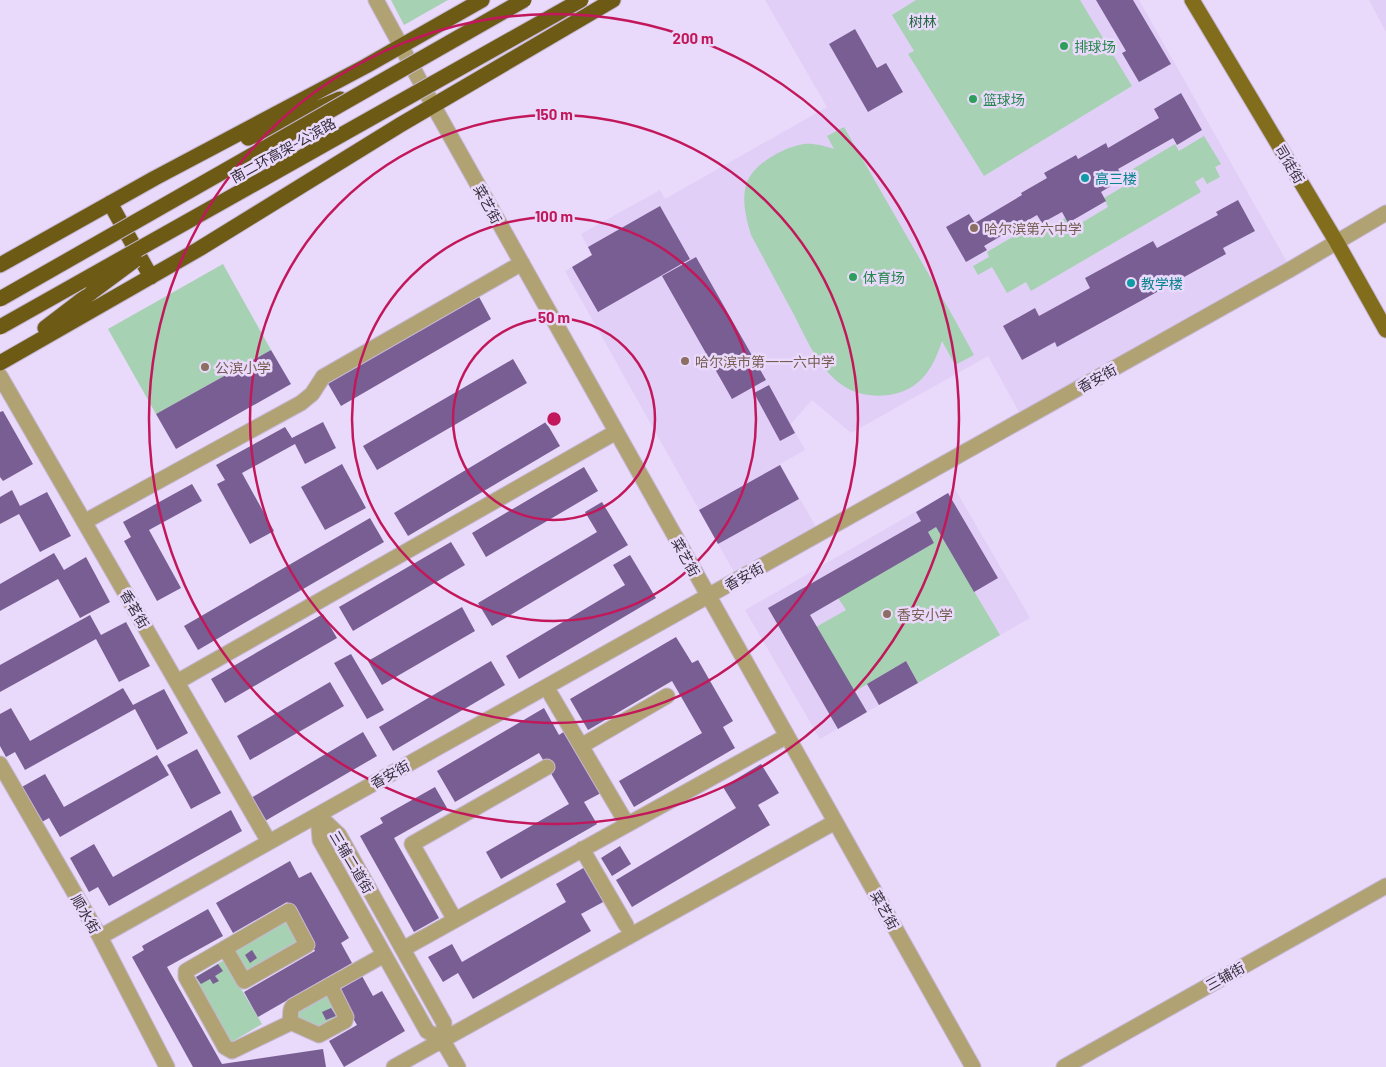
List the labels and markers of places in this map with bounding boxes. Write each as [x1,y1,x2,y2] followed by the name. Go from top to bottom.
[1074,38,1116,55] place label: 排球场
[1058,40,1070,52] marker: 排球场
[983,91,1025,108] place label: 篮球场
[967,93,979,105] marker: 篮球场
[1095,170,1137,187] place label: 高三楼
[1079,172,1091,184] marker: 高三楼
[984,220,1082,237] place label: 哈尔滨第六中学
[968,222,980,234] marker: 哈尔滨第六中学
[863,269,905,286] place label: 体育场
[847,271,859,283] marker: 体育场
[1141,275,1183,292] place label: 教学楼
[1125,277,1137,289] marker: 教学楼
[695,353,835,370] place label: 哈尔滨市第一一六中学
[679,355,691,367] marker: 哈尔滨市第一一六中学
[215,359,271,376] place label: 公滨小学
[199,361,211,373] marker: 公滨小学
[545,410,563,428] centre of rings
[897,606,953,623] place label: 香安小学
[881,608,893,620] marker: 香安小学

